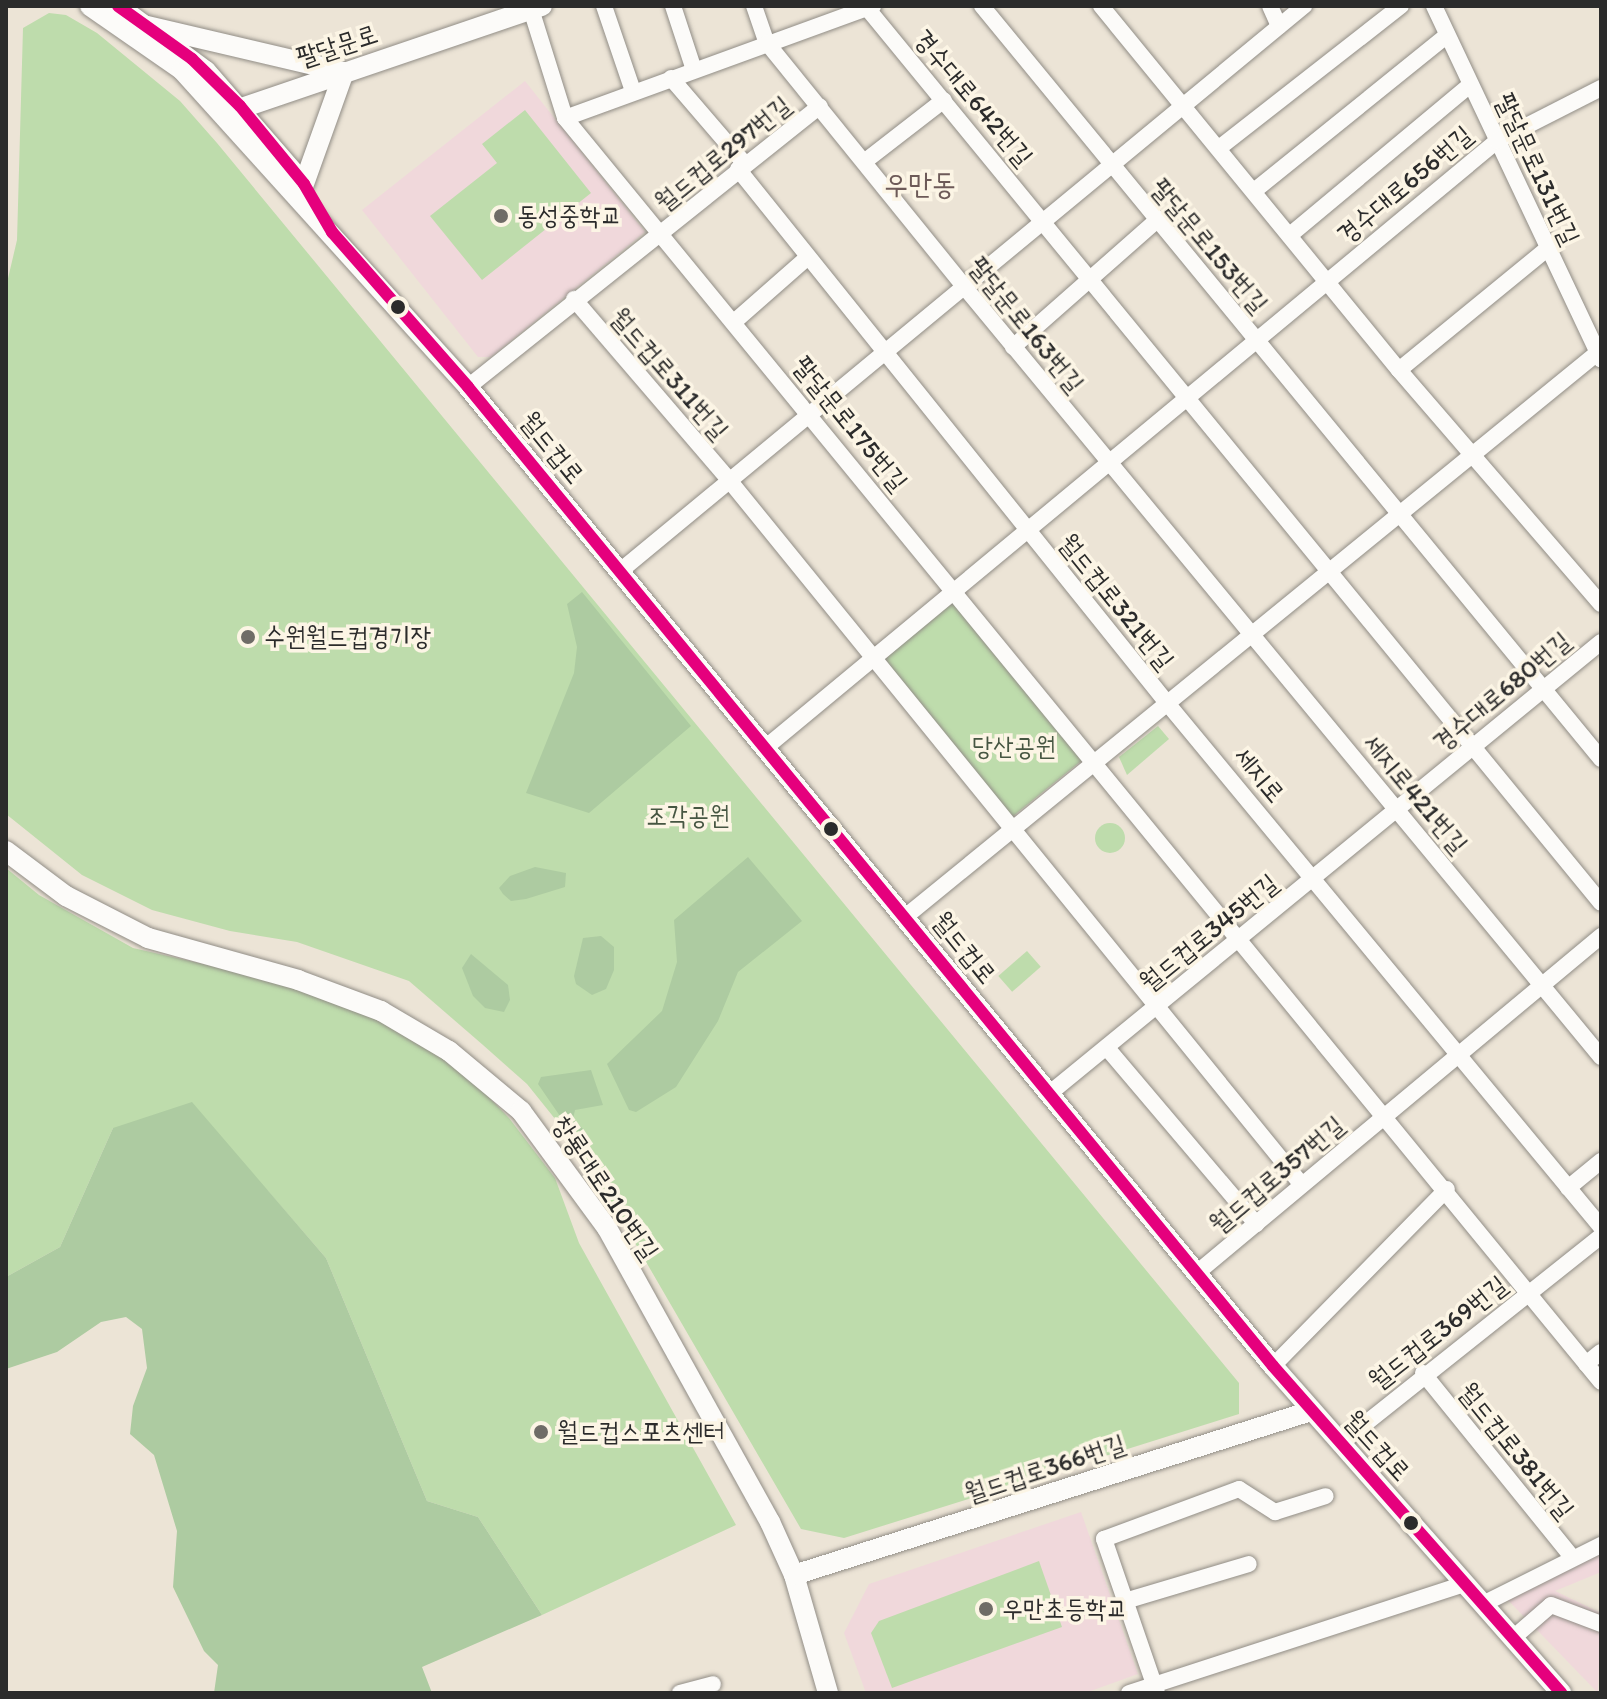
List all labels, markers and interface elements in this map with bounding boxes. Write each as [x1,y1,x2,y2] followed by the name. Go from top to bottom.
[292,18,382,74] street label: 팔달문로
[907,23,1039,173] street label: 경수대로642번길
[1488,88,1586,250] street label: 팔달문로131번길
[649,90,797,218] street label: 월드컵로297번길
[1331,119,1479,251] street label: 경수대로656번길
[884,166,956,202] district label: 우만동
[1144,173,1274,319] street label: 팔달문로153번길
[517,200,622,232] place label: 동성중학교
[492,207,510,225] marker: 동성중학교
[962,251,1090,399] street label: 팔달문로163번길
[390,299,406,315] unlabelled marker
[603,302,735,446] street label: 월드컵로311번길
[786,350,914,498] street label: 팔달문로175번길
[514,406,590,490] street label: 월드컵로
[1052,528,1180,676] street label: 월드컵로321번길
[264,621,431,653] place label: 수원월드컵경기장
[1427,626,1577,758] street label: 경수대로680번길
[239,628,257,646] marker: 수원월드컵경기장
[1356,728,1474,860] street label: 세지로421번길
[972,731,1056,763] park label: 당산공원
[1227,741,1291,809] street label: 세지로
[646,800,730,832] park label: 조각공원
[823,821,839,837] unlabelled marker
[1134,868,1284,998] street label: 월드컵로345번길
[926,906,1002,990] street label: 월드컵로
[545,1110,665,1266] street label: 창룡대로210번길
[1203,1110,1351,1240] street label: 월드컵로357번길
[1363,1269,1513,1397] street label: 월드컵로369번길
[1452,1377,1580,1525] street label: 월드컵로381번길
[1337,1404,1417,1488] street label: 월드컵로
[557,1416,724,1448] place label: 월드컵스포츠센터
[532,1423,550,1441] marker: 월드컵스포츠센터
[961,1428,1129,1510] street label: 월드컵로366번길
[1403,1515,1419,1531] unlabelled marker
[1002,1593,1128,1625] place label: 우만초등학교
[977,1600,995,1618] marker: 우만초등학교

